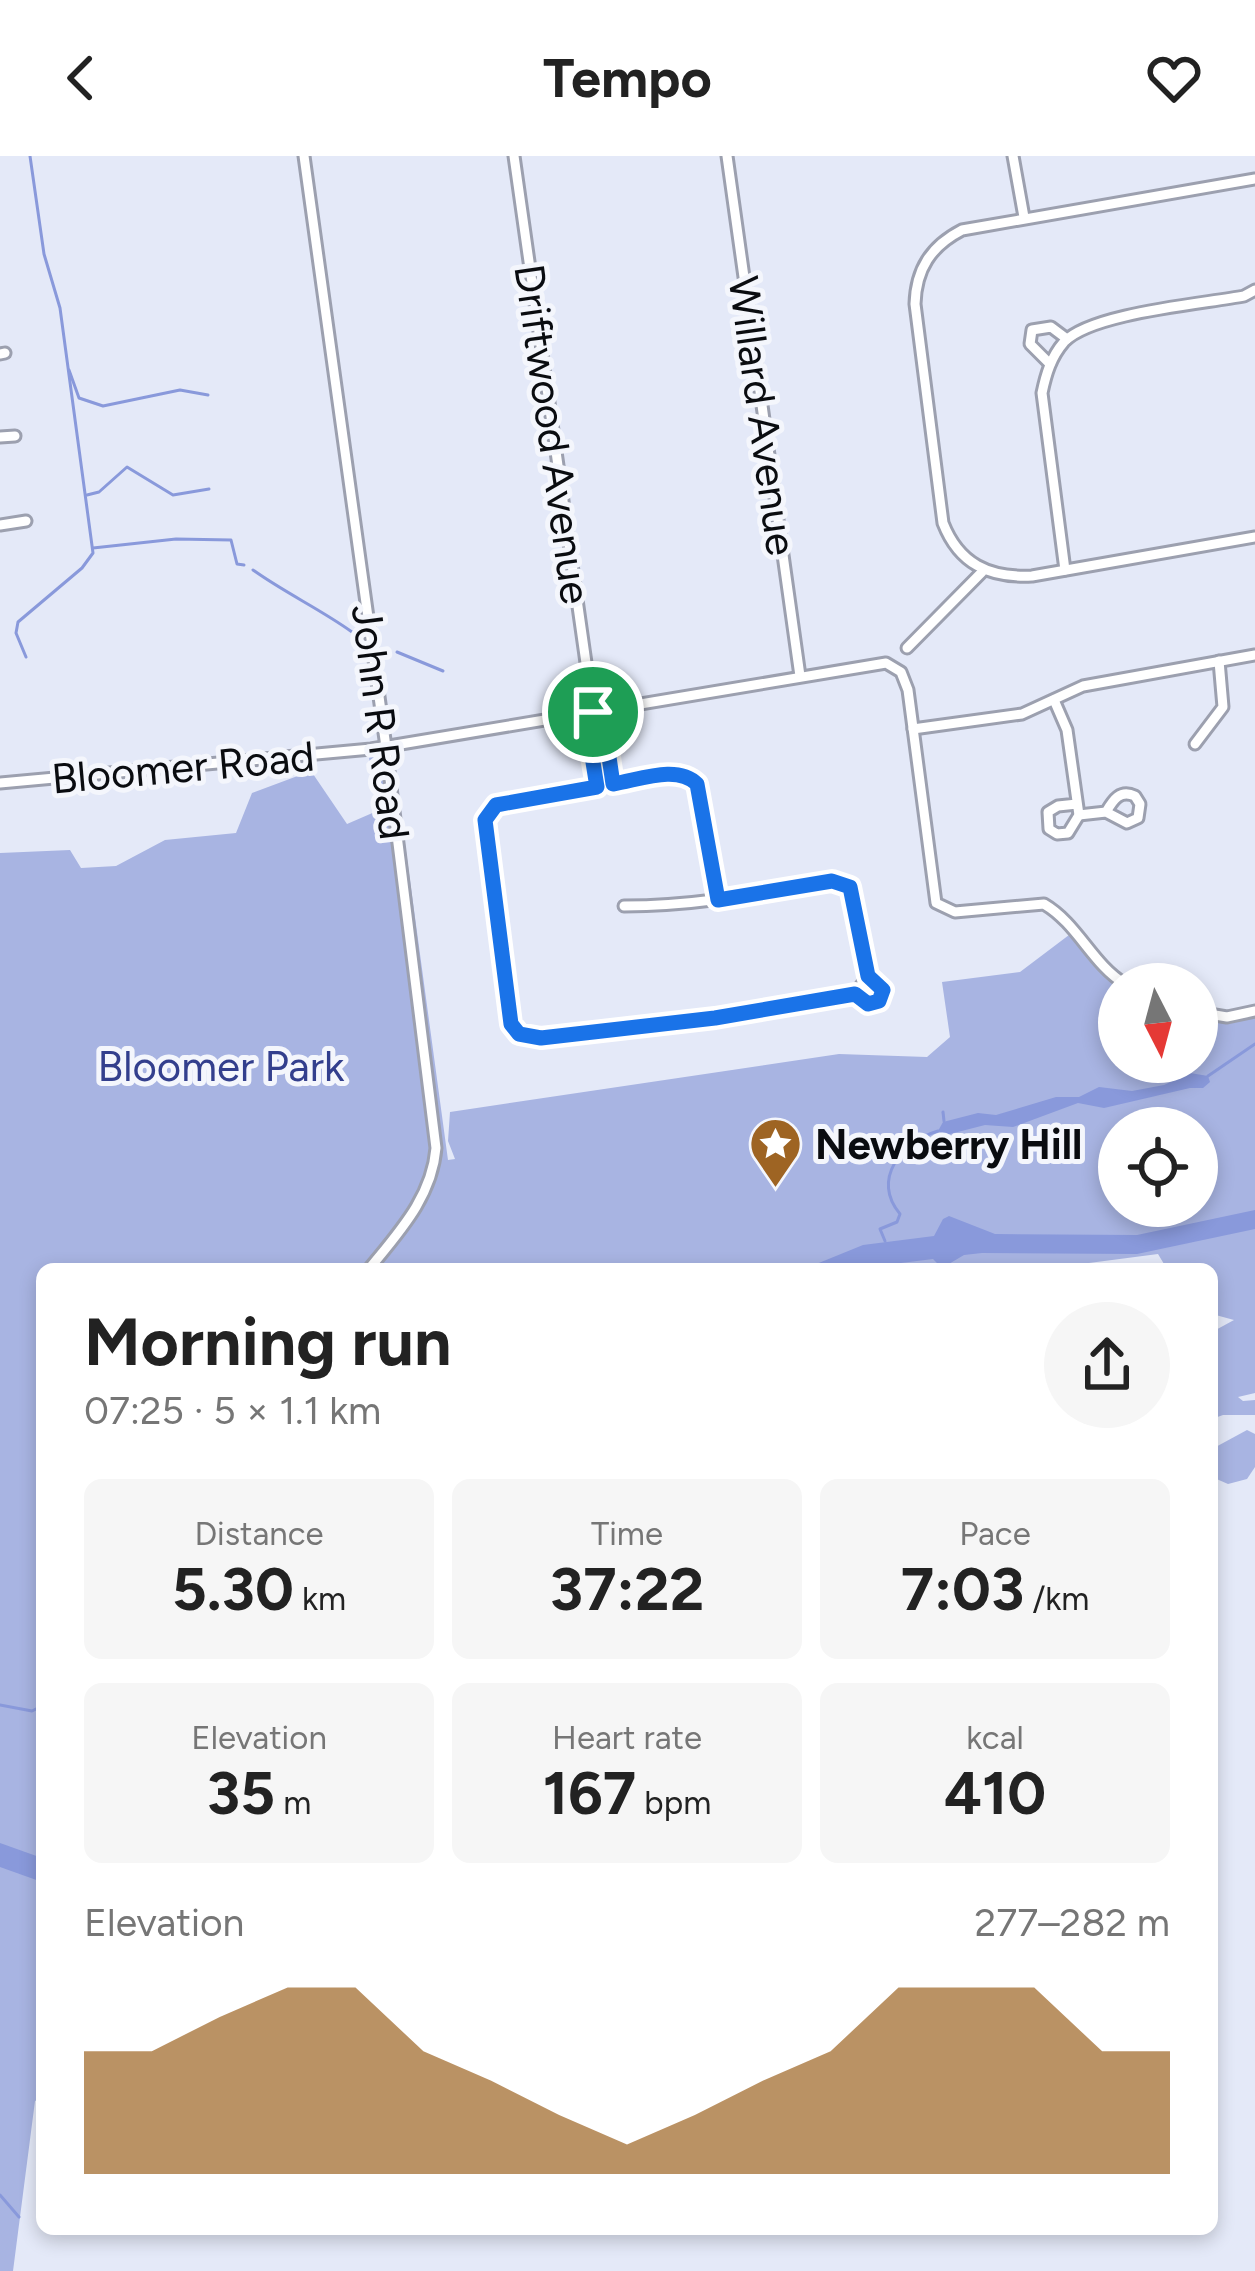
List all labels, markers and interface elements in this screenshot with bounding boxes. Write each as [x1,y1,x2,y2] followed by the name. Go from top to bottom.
[48,45,114,111] icon: back
[1141,45,1207,111] icon: heart
[543,46,712,111] text: Tempo
[503,261,602,607] street label: Driftwood Avenue
[718,273,807,559] street label: Willard Avenue
[341,602,420,843] street label: John R Road
[542,661,644,763] pin
[560,679,626,745] icon: arrive
[50,731,317,804] street label: Bloomer Road
[1098,963,1218,1083] north arrow
[1098,963,1218,1227] map controls
[98,1041,345,1092] park label: Bloomer Park
[1098,1107,1218,1227] button: locate
[748,1116,804,1190] place icon: Newberry Hill
[815,1119,1082,1170] place label: Newberry Hill
[84,1302,452,1382] text: Morning run
[1044,1302,1170,1428] button: share
[84,1387,381,1434] text: 07:25 · 5 × 1.1 km
[194,1514,324,1553] text: Distance
[591,1514,663,1553] text: Time
[959,1514,1031,1553] text: Pace
[172,1553,294,1625] text: 5.30
[550,1553,704,1625] text: 37:22
[901,1553,1024,1625] text: 7:03
[294,1579,346,1618] text: km
[1024,1579,1089,1618] text: /km
[191,1718,327,1757] text: Elevation
[552,1718,702,1757] text: Heart rate
[966,1718,1024,1757] text: kcal
[207,1757,275,1829] text: 35
[543,1757,636,1829] text: 167
[944,1757,1046,1829] text: 410
[275,1783,311,1822] text: m
[636,1783,711,1822] text: bpm
[84,1899,244,1946] text: Elevation
[974,1899,1170,1946] text: 277–282 m

